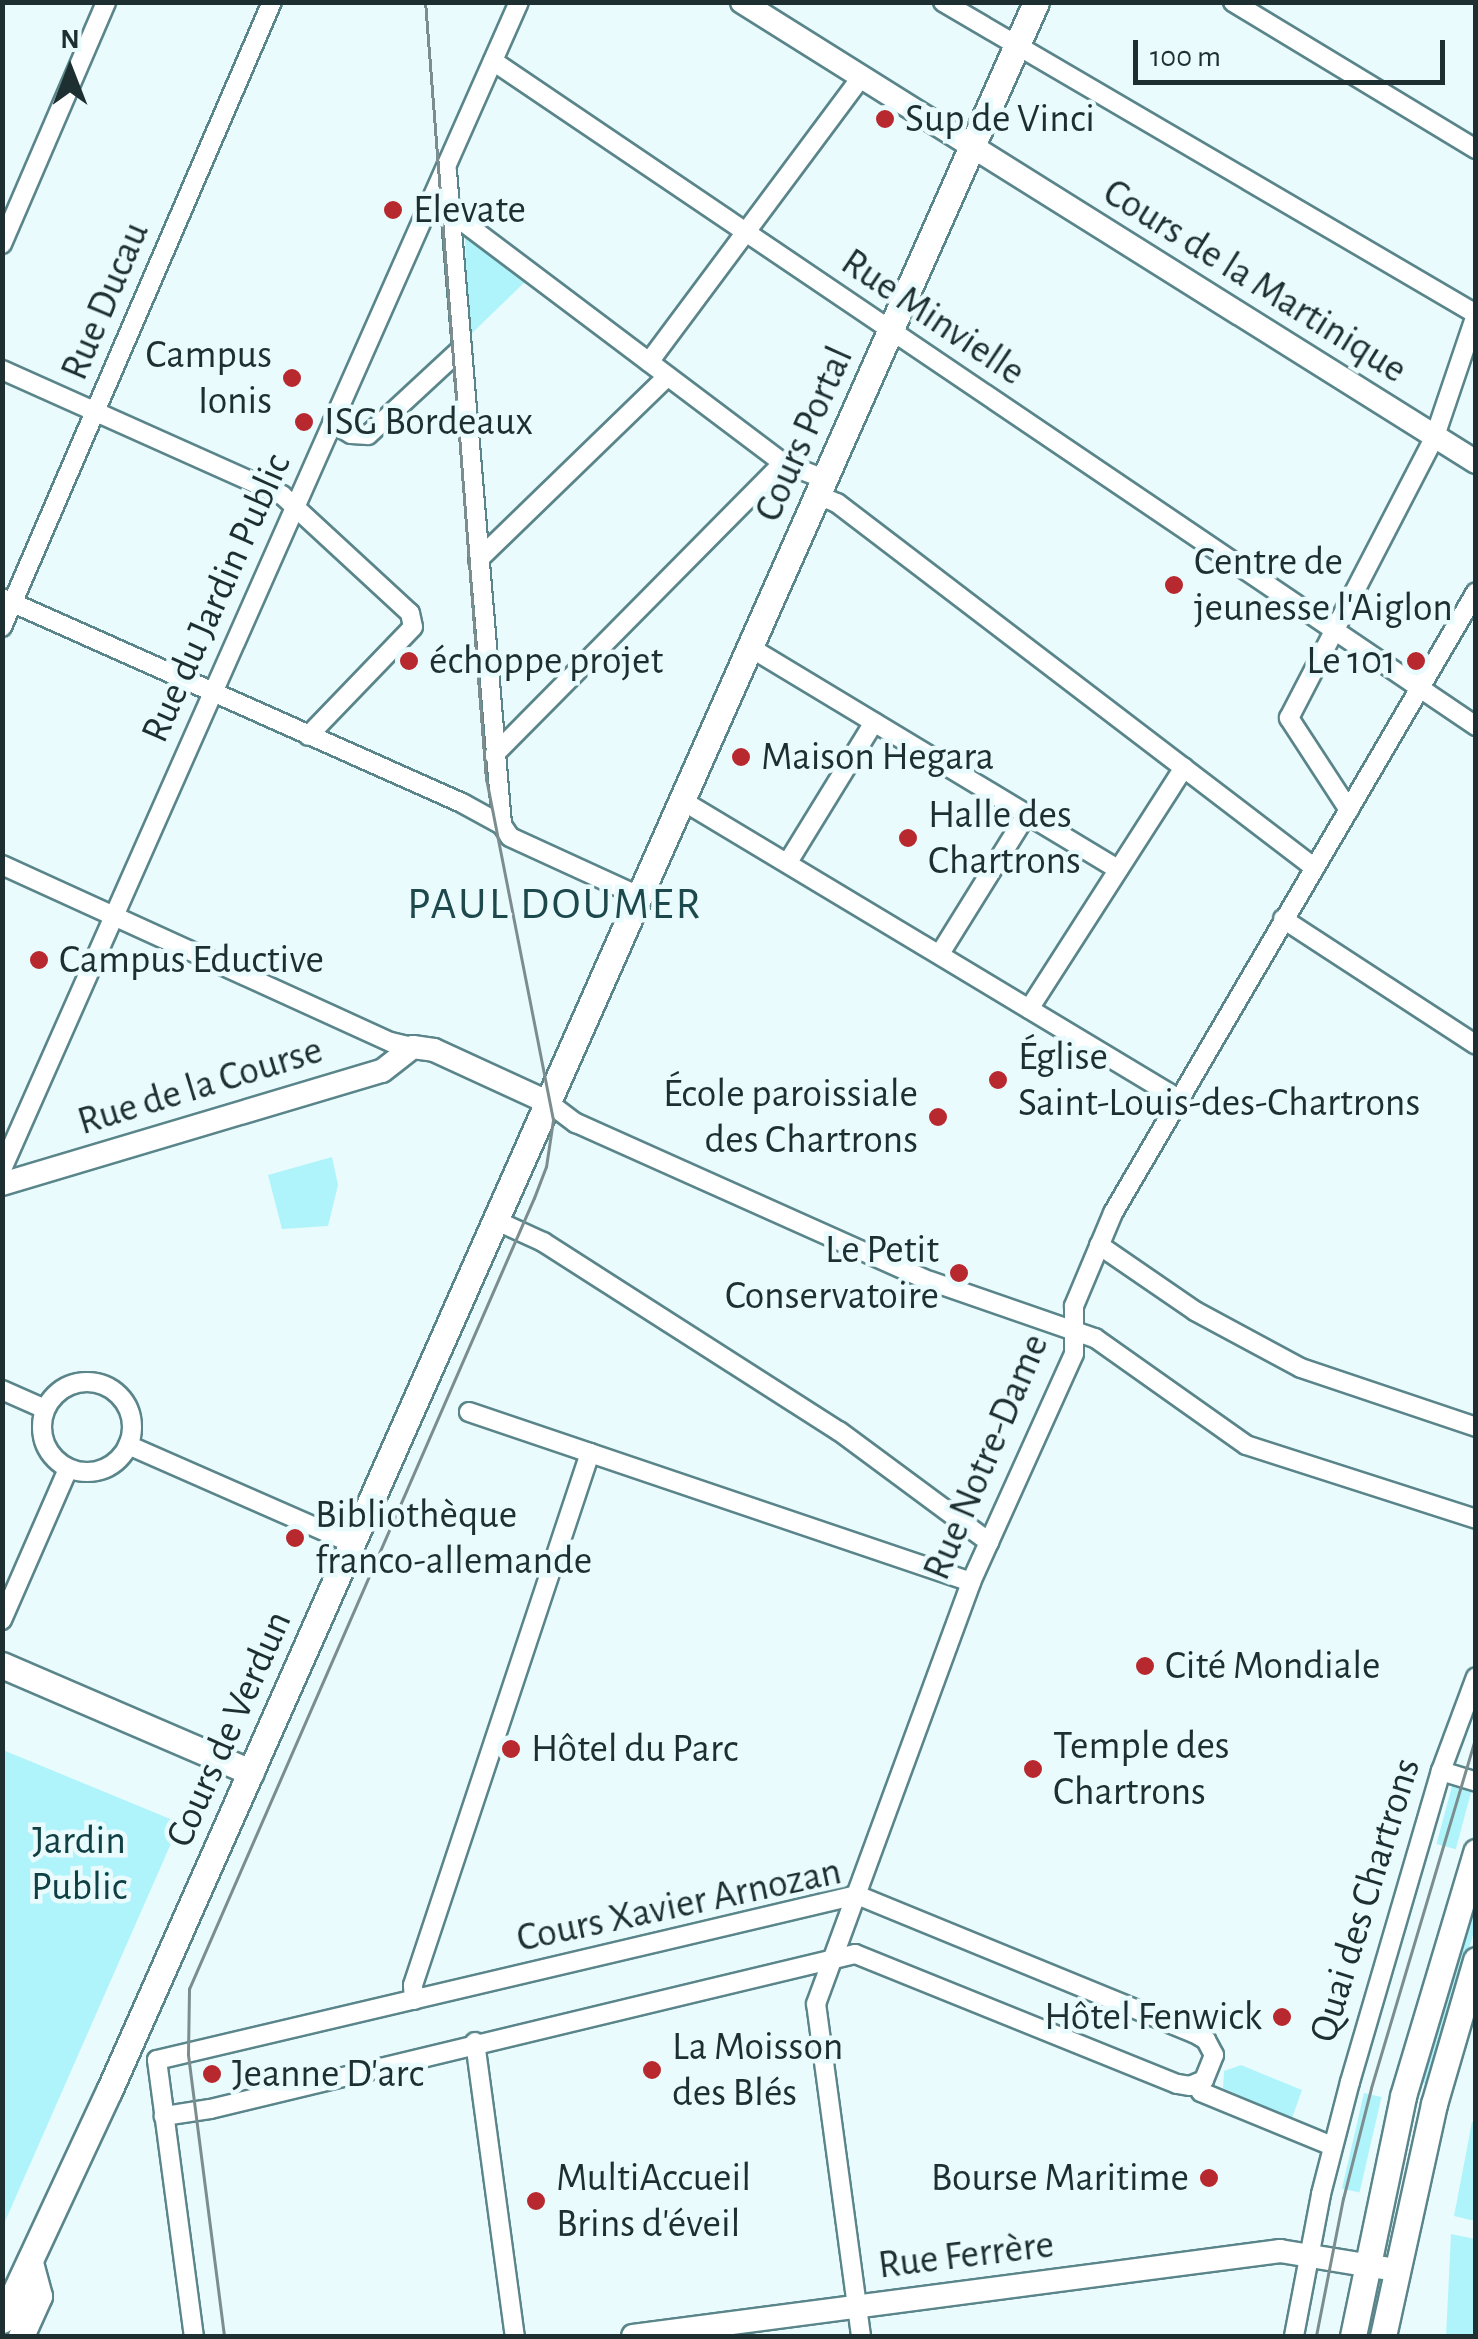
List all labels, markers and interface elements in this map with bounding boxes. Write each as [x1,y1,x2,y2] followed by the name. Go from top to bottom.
[20,20,120,120] north arrow
[1138,20,1450,82] scale bar
[60,26,80,54] text: N
[1150,42,1221,72] text: 100 m
[905,95,1095,143] place label: Sup de Vinci
[874,108,896,130] marker: Sup de Vinci
[1094,168,1416,394] street label: Cours de la Martinique
[413,186,526,234] place label: Elevate
[382,199,404,221] marker: Elevate
[50,215,160,387] street label: Rue Ducau
[832,238,1034,396] street label: Rue Minvielle
[146,331,272,425] place label: Campus Ionis
[744,339,864,529] street label: Cours Portal
[281,367,303,389] marker: Campus Ionis
[324,398,533,446] place label: ISG Bordeaux
[293,411,315,433] marker: ISG Bordeaux
[131,446,301,750] street label: Rue du Jardin Public
[1194,538,1453,632] place label: Centre de jeunesse l'Aiglon
[1163,574,1185,596] marker: Centre de jeunesse l'Aiglon
[429,637,663,685] place label: échoppe projet
[1306,637,1396,685] place label: Le 101
[398,650,420,672] marker: échoppe projet
[1405,650,1427,672] marker: Le 101
[761,733,994,781] place label: Maison Hegara
[730,746,752,768] marker: Maison Hegara
[928,791,1081,885] place label: Halle des Chartrons
[897,827,919,849] marker: Halle des Chartrons
[407,878,703,932] district label: PAUL DOUMER
[59,936,324,984] place label: Campus Eductive
[28,949,50,971] marker: Campus Eductive
[72,1026,328,1146] street label: Rue de la Course
[1018,1033,1420,1127] place label: Église Saint-Louis-des-Chartrons
[987,1069,1009,1091] marker: Église Saint-Louis-des-Chartrons
[663,1070,918,1164] place label: École paroissiale des Chartrons
[927,1106,949,1128] marker: École paroissiale des Chartrons
[725,1226,939,1320] place label: Le Petit Conservatoire
[948,1262,970,1284] marker: Le Petit Conservatoire
[913,1327,1059,1587] street label: Rue Notre-Dame
[315,1491,592,1585] place label: Bibliothèque franco-allemande
[284,1527,306,1549] marker: Bibliothèque franco-allemande
[156,1604,302,1854] street label: Cours de Verdun
[1165,1642,1381,1690] place label: Cité Mondiale
[1134,1655,1156,1677] marker: Cité Mondiale
[1053,1722,1230,1816] place label: Temple des Chartrons
[531,1725,738,1773] place label: Hôtel du Parc
[500,1738,522,1760] marker: Hôtel du Parc
[1299,1752,1431,2048] street label: Quai des Chartrons
[1022,1758,1044,1780] marker: Temple des Chartrons
[31,1817,127,1911] park label: Jardin Public
[512,1847,846,1963] street label: Cours Xavier Arnozan
[1044,1993,1262,2041] place label: Hôtel Fenwick
[1271,2006,1293,2028] marker: Hôtel Fenwick
[672,2023,843,2117] place label: La Moisson des Blés
[232,2050,424,2098] place label: Jeanne D'arc
[641,2059,663,2081] marker: La Moisson des Blés
[201,2063,223,2085] marker: Jeanne D'arc
[556,2154,751,2248] place label: MultiAccueil Brins d'éveil
[931,2154,1189,2202] place label: Bourse Maritime
[1198,2167,1220,2189] marker: Bourse Maritime
[525,2190,547,2212] marker: MultiAccueil Brins d'éveil
[875,2220,1057,2290] street label: Rue Ferrère

